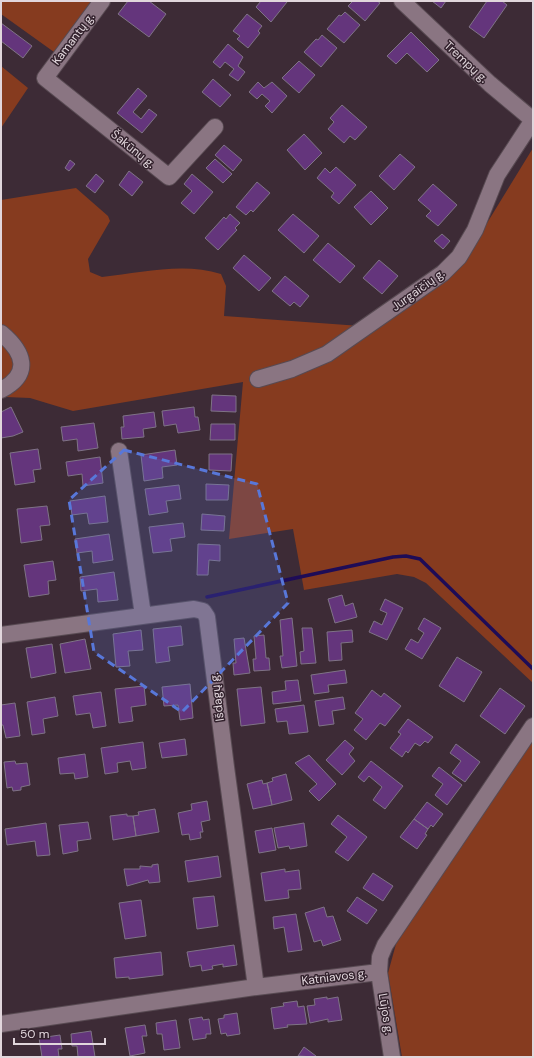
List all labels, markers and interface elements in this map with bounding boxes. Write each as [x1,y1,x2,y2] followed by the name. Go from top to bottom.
[48,10,98,68] street label: Kamantų g.
[441,38,491,86] street label: Trempų g.
[108,126,158,172] street label: Šakūnų g.
[388,265,448,315] street label: Jurgaičių g.
[206,672,228,722] street label: Išdagų g.
[301,965,367,989] street label: Katniavos g.
[375,992,397,1036] street label: Lūjos g.
[14,1020,105,1046] scale bar
[20,1026,49,1042] text: 50 m

